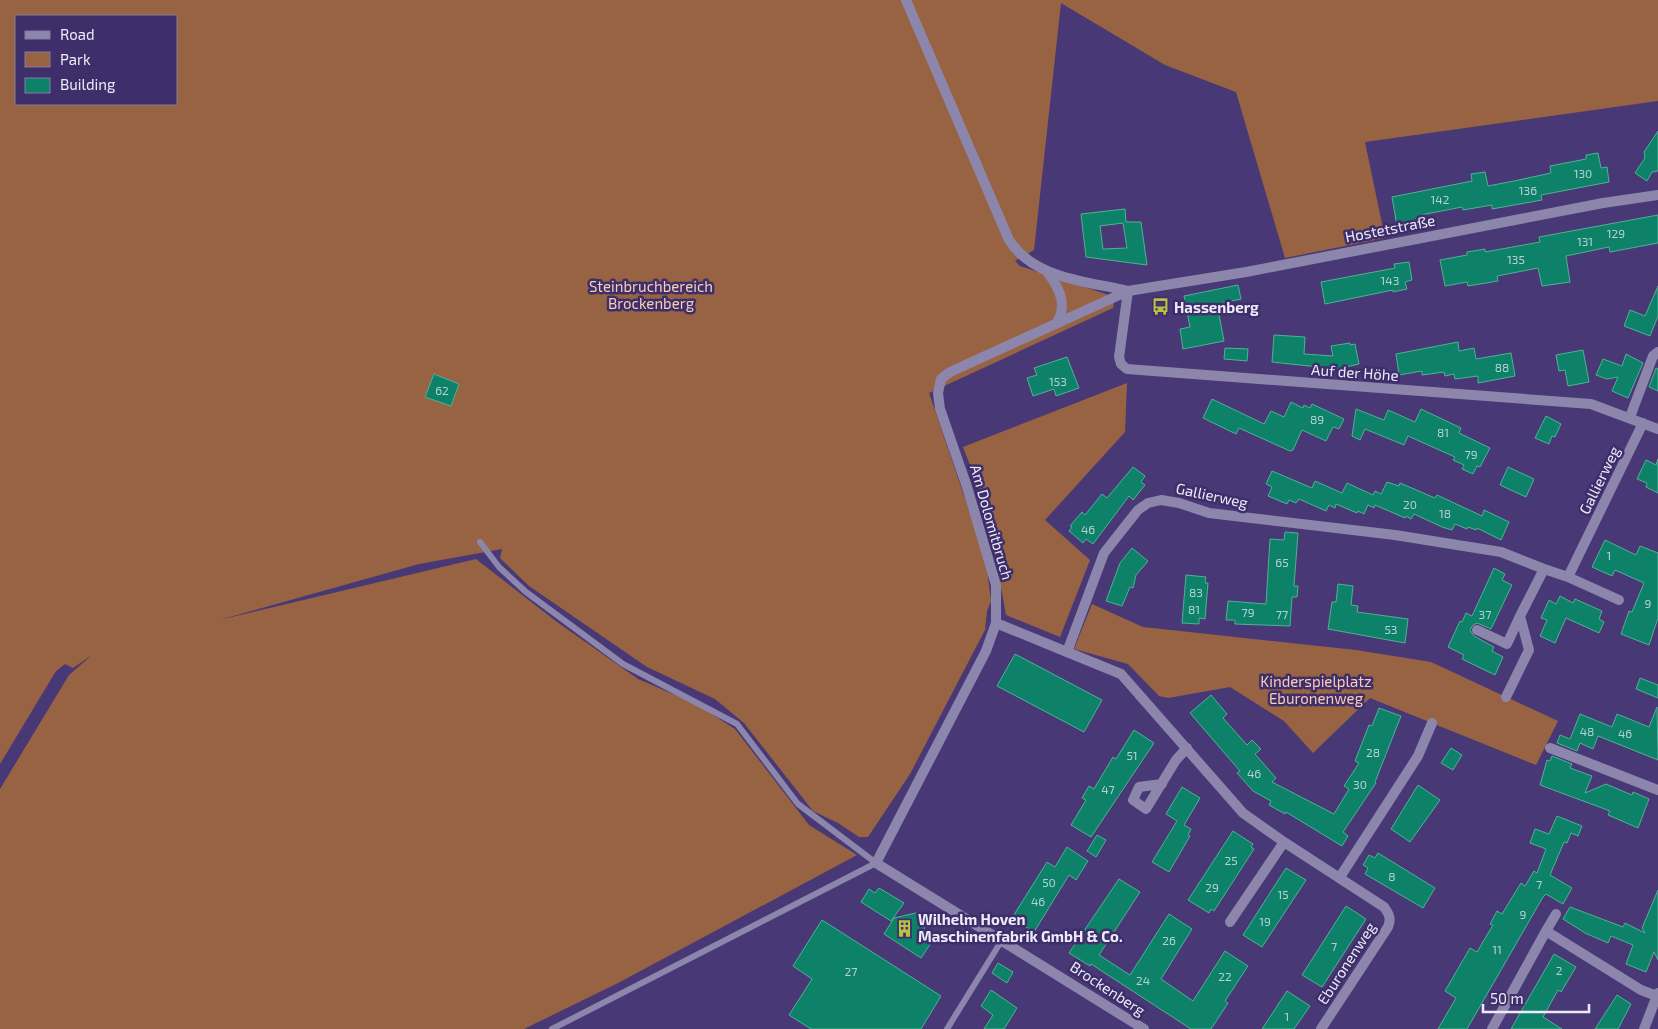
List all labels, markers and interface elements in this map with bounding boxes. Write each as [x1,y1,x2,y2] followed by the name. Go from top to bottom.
[15,15,178,105] legend
[60,25,95,43] text: Road
[60,50,91,68] text: Park
[60,75,116,93] text: Building
[1574,166,1592,180] house number: 130
[1519,183,1537,197] house number: 136
[1431,192,1450,206] house number: 142
[1343,210,1437,246] street label: Hostetstraße
[1607,226,1625,240] house number: 129
[1577,234,1593,248] house number: 131
[1507,252,1525,266] house number: 135
[1381,273,1399,287] house number: 143
[589,277,713,312] park label: Steinbruchbereich Brockenberg
[1150,297,1170,317] bus stop icon: Hassenberg
[1174,298,1259,316] place label: Hassenberg
[1311,360,1399,384] street label: Auf der Höhe
[1495,360,1509,374] house number: 88
[1049,374,1067,388] house number: 153
[435,383,449,397] house number: 62
[1310,412,1324,426] house number: 89
[1437,425,1449,439] house number: 81
[1575,443,1623,517] street label: Gallierweg
[1464,447,1478,461] house number: 79
[967,462,1017,582] street label: Am Dolomitbruch
[1174,479,1250,512] street label: Gallierweg
[1403,497,1417,511] house number: 20
[1439,506,1451,520] house number: 18
[1081,522,1095,536] house number: 46
[1607,548,1611,562] house number: 1
[1275,555,1289,569] house number: 65
[1189,585,1203,599] house number: 83
[1645,596,1652,610] house number: 9
[1188,602,1200,616] house number: 81
[1241,605,1255,619] house number: 79
[1276,607,1288,621] house number: 77
[1479,607,1491,621] house number: 37
[1384,622,1398,636] house number: 53
[1260,672,1372,707] park label: Kinderspielplatz Eburonenweg
[1580,724,1594,738] house number: 48
[1618,726,1632,740] house number: 46
[1366,745,1380,759] house number: 28
[1126,748,1138,762] house number: 51
[1247,766,1261,780] house number: 46
[1353,777,1367,791] house number: 30
[1101,782,1115,796] house number: 47
[1224,853,1238,867] house number: 25
[1388,869,1396,883] house number: 8
[1042,875,1056,889] house number: 50
[1536,877,1542,891] house number: 7
[1205,880,1219,894] house number: 29
[1277,887,1289,901] house number: 15
[1031,894,1045,908] house number: 46
[1520,907,1527,921] house number: 9
[918,910,1123,945] place label: Wilhelm Hoven Maschinenfabrik GmbH & Co.
[1259,914,1271,928] house number: 19
[894,918,914,938] building icon: Wilhelm Hoven Maschinenfabrik GmbH & Co.
[1313,918,1380,1007] street label: Eburonenweg
[1162,933,1176,947] house number: 26
[1331,939,1337,953] house number: 7
[1492,942,1502,956] house number: 11
[1067,957,1150,1019] street label: Brockenberg
[1556,963,1563,977] house number: 2
[845,964,857,978] house number: 27
[1218,969,1232,983] house number: 22
[1136,973,1150,987] house number: 24
[1483,982,1589,1014] scale bar
[1490,989,1524,1007] text: 50 m
[1285,1009,1289,1023] house number: 1

